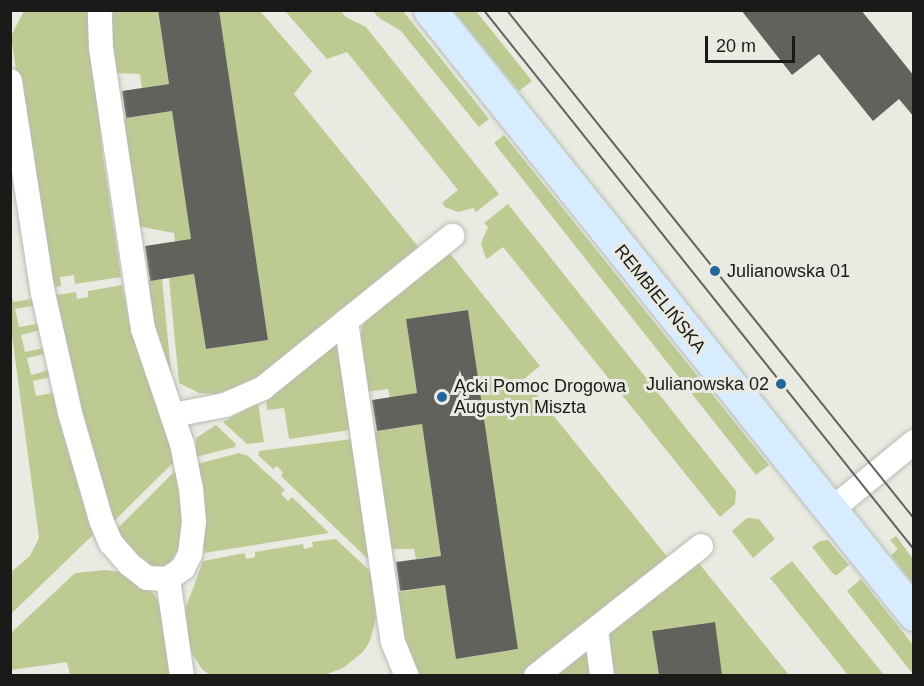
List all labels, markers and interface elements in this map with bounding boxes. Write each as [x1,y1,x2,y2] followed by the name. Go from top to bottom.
[708,24,798,62] scale bar
[716,36,756,56] text: 20 m
[610,241,710,357] street label: REMBIELIŃSKA
[727,260,850,282] place label: Julianowska 01
[708,264,722,278] marker: Julianowska 01
[646,373,769,395] place label: Julianowska 02
[454,376,626,418] place label: Ącki Pomoc Drogowa Augustyn Miszta
[774,377,788,391] marker: Julianowska 02
[435,390,449,404] marker: Ącki Pomoc Drogowa Augustyn Miszta

